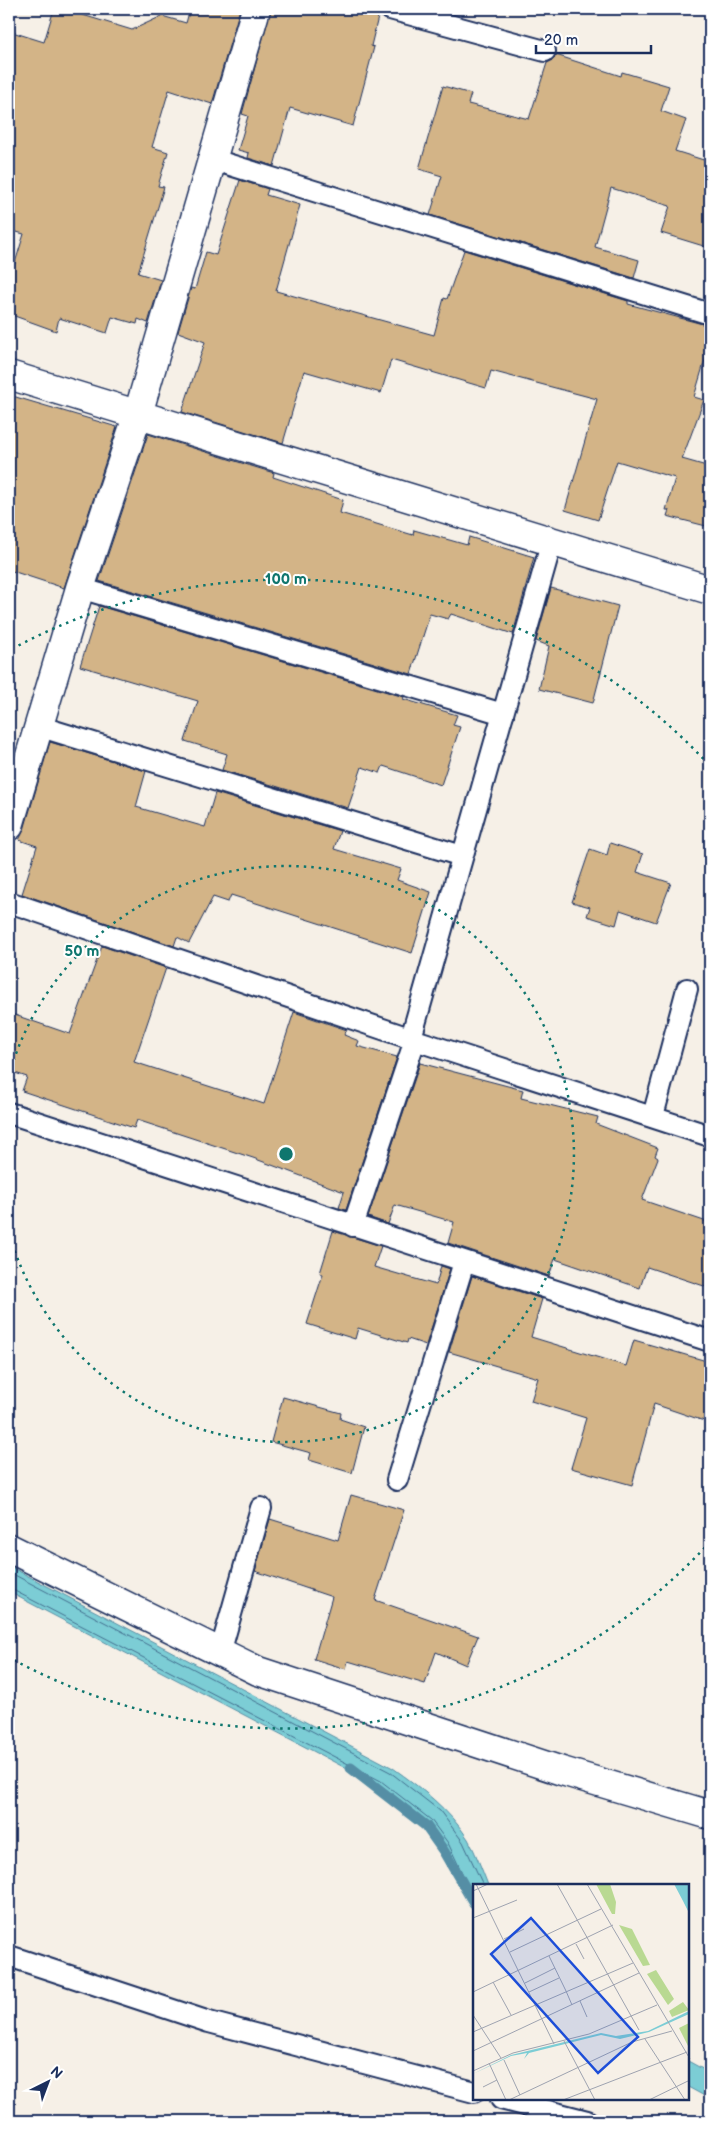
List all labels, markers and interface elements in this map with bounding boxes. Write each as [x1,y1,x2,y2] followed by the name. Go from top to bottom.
[536,22,652,54] scale bar
[544,31,578,50] text: 20 m
[265,570,307,589] text: 100 m
[65,942,100,961] text: 50 m
[277,1145,295,1163] centre of rings
[473,1884,689,2100] inset map
[22,2058,72,2108] north arrow
[47,2063,66,2083] text: N

